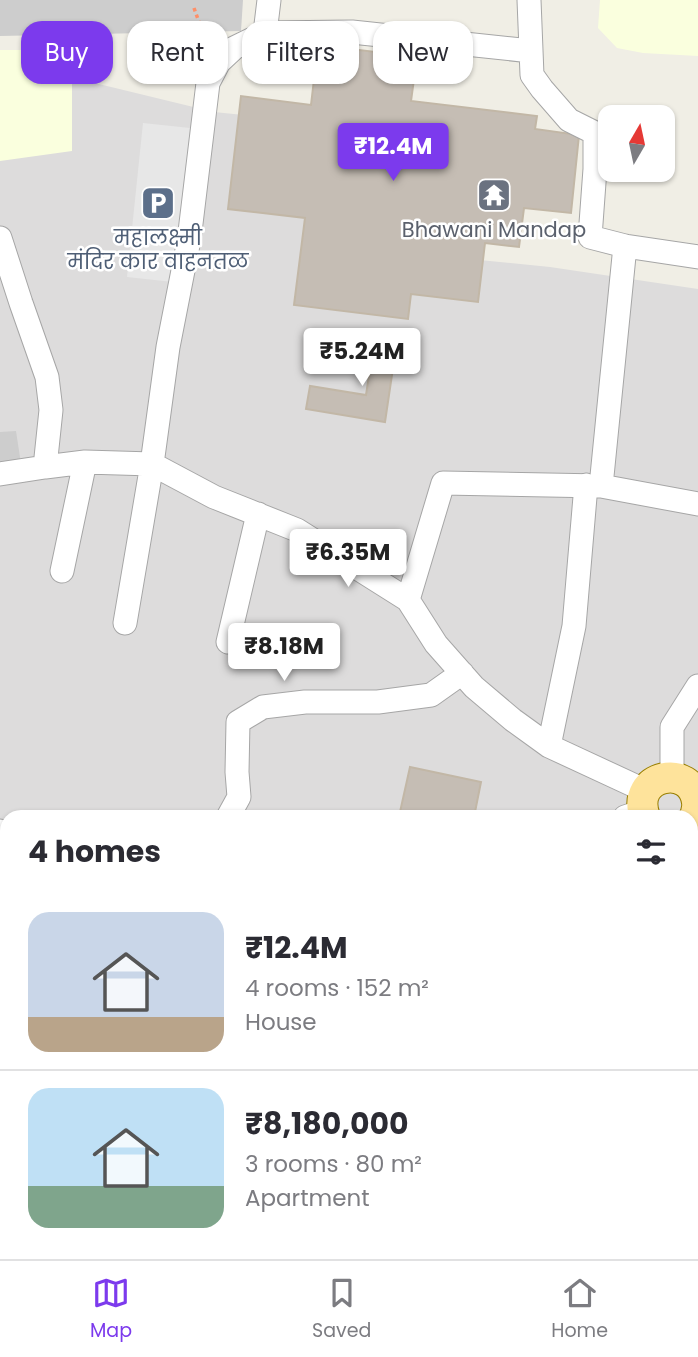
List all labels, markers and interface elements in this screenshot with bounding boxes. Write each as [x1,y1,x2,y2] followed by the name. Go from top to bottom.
[21,21,113,84] chip: Buy
[127,21,228,84] chip: Rent
[242,21,359,84] chip: Filters
[373,21,473,84] chip: New
[598,105,676,182] north arrow
[598,105,675,182] map controls
[336,124,450,183] pin: ₹12.4M
[354,130,432,162] text: ₹12.4M
[475,176,513,214] temple icon: Bhawani Mandap
[139,184,177,222] parking icon: महालक्ष्मी मंदिर कार वाहनतळ
[402,215,586,244] place label: Bhawani Mandap
[67,223,250,276] place label: महालक्ष्मी मंदिर कार वाहनतळ
[305,328,419,388] pin: ₹5.24M
[319,335,405,367] text: ₹5.24M
[291,530,405,589] pin: ₹6.35M
[306,536,390,568] text: ₹6.35M
[227,624,341,683] pin: ₹8.18M
[244,630,324,662] text: ₹8.18M
[28,830,161,873] text: 4 homes
[632,833,670,871] icon: filters
[245,926,348,969] text: ₹12.4M
[84,940,168,1024] icon: home
[245,972,429,1004] text: 4 rooms · 152 m²
[245,1006,317,1038] text: House
[245,1102,409,1145] text: ₹8,180,000
[84,1116,168,1200] icon: home
[245,1148,422,1180] text: 3 rooms · 80 m²
[245,1182,370,1214] text: Apartment
[90,1274,132,1345] tab: Map
[312,1274,371,1345] tab: Saved
[551,1274,608,1345] tab: Home

